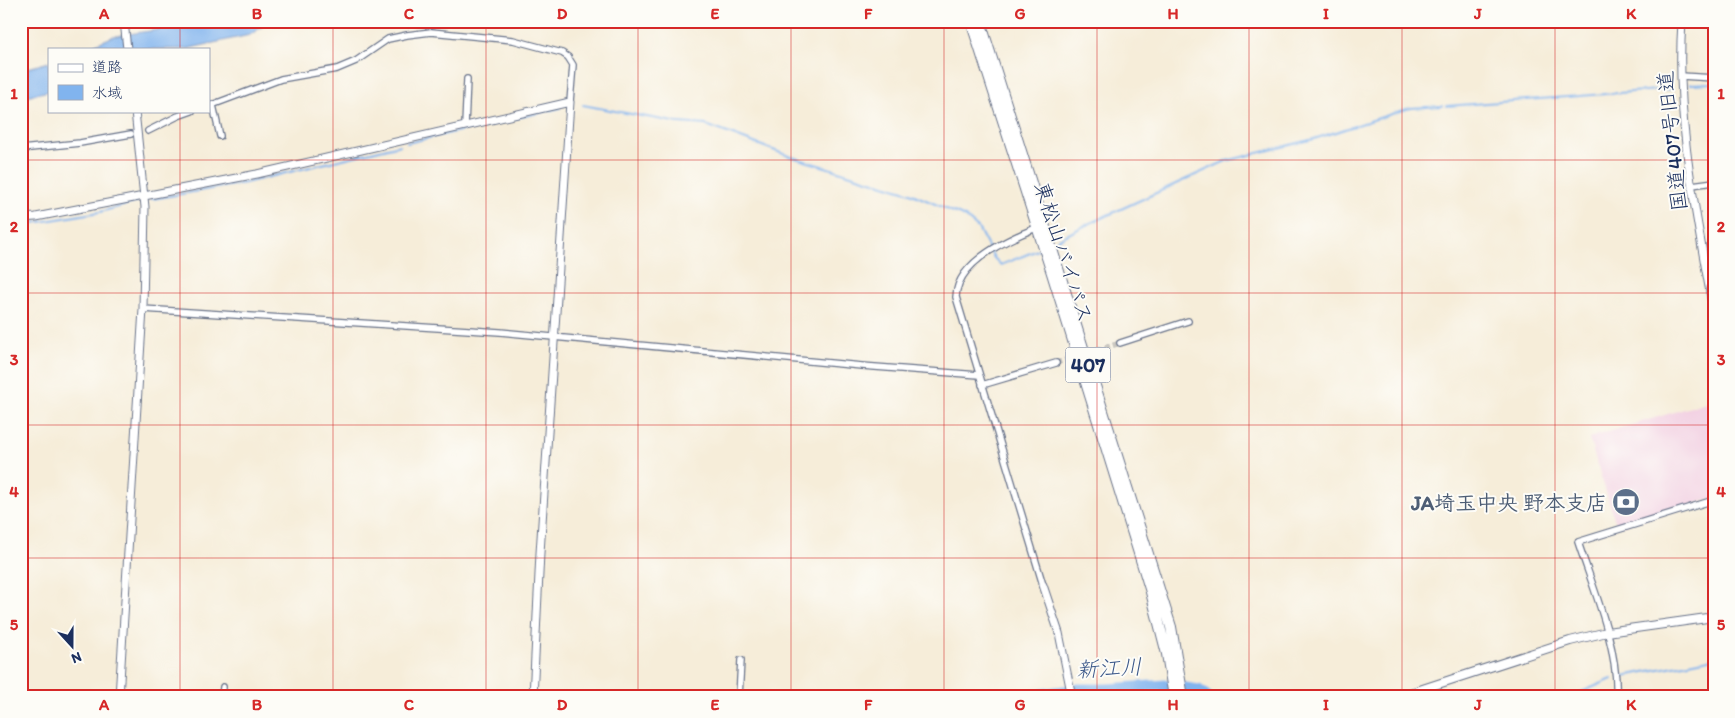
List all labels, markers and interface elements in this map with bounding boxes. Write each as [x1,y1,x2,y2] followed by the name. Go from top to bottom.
[98,4,110,23] text: A
[252,4,263,23] text: B
[404,4,415,23] text: C
[557,4,568,23] text: D
[711,4,720,23] text: E
[864,4,873,23] text: F
[1014,4,1026,23] text: G
[1167,4,1179,23] text: H
[1323,4,1329,23] text: I
[1473,4,1482,23] text: J
[1626,4,1637,23] text: K
[48,48,210,112] legend
[92,58,122,76] text: 道路
[1652,70,1692,212] street label: 国道407号旧道
[10,84,18,103] text: 1
[92,84,122,102] text: 水域
[1717,84,1725,103] text: 1
[1029,178,1099,326] street label: 東松山バイパス
[10,217,19,236] text: 2
[1717,217,1726,236] text: 2
[1066,348,1110,382] road number: 407
[10,350,19,369] text: 3
[1717,350,1726,369] text: 3
[9,482,19,501] text: 4
[1716,482,1726,501] text: 4
[1611,487,1641,517] bank icon: JA埼玉中央 野本支店
[1410,490,1607,515] place label: JA埼玉中央 野本支店
[10,615,19,634] text: 5
[1717,615,1726,634] text: 5
[48,620,98,670] north arrow
[69,648,84,667] text: N
[1075,653,1143,683] water label: 新江川
[98,695,110,714] text: A
[252,695,263,714] text: B
[404,695,415,714] text: C
[557,695,568,714] text: D
[711,695,720,714] text: E
[864,695,873,714] text: F
[1014,695,1026,714] text: G
[1167,695,1179,714] text: H
[1323,695,1329,714] text: I
[1473,695,1482,714] text: J
[1626,695,1637,714] text: K

